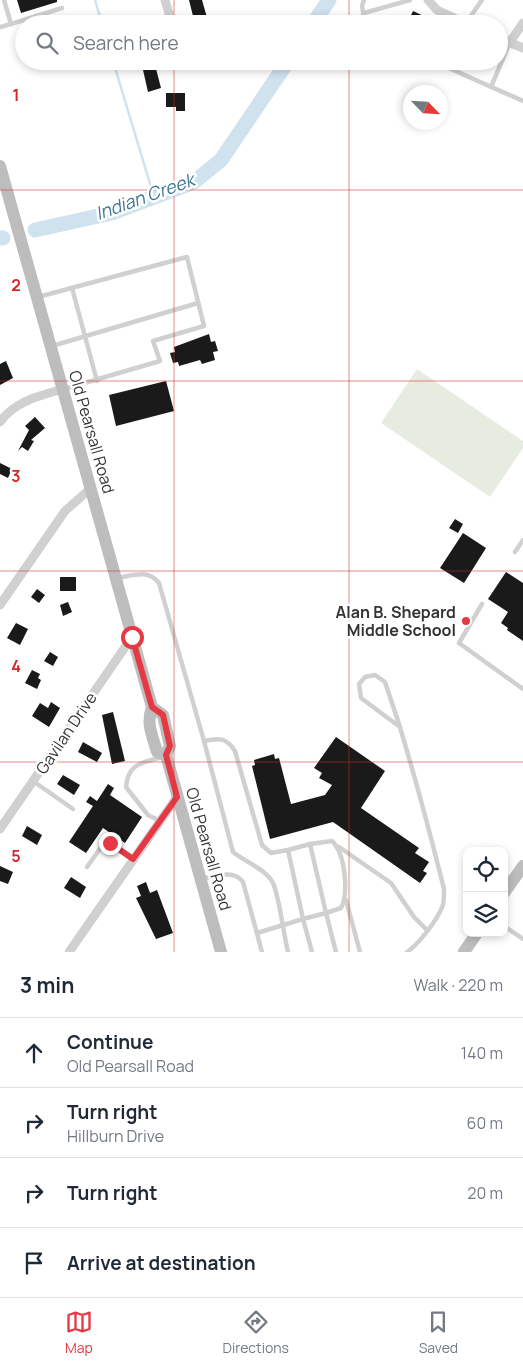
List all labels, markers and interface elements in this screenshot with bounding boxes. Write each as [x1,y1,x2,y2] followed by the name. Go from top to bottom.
[15,15,508,70] search box
[33,29,61,57] icon: search
[73,30,179,56] text: Search here
[12,84,20,106] text: 1
[403,85,448,130] north arrow
[92,166,200,225] water label: Indian Creek
[11,274,21,296] text: 2
[64,368,120,496] street label: Old Pearsall Road
[11,465,21,487] text: 3
[336,601,456,641] place label: Alan B. Shepard Middle School
[460,615,472,627] marker: Alan B. Shepard Middle School
[121,626,144,649] route start
[11,655,21,677] text: 4
[30,688,102,778] street label: Gavilan Drive
[181,785,237,913] street label: Old Pearsall Road
[99,832,122,855] route end
[11,845,21,867] text: 5
[463,847,508,937] map controls
[463,847,508,892] button: locate
[463,892,508,937] button: layers
[20,971,74,999] text: 3 min
[413,974,503,996] text: Walk · 220 m
[67,1029,153,1055] text: Continue
[20,1039,48,1067] icon: ahead
[461,1042,503,1064] text: 140 m
[67,1055,194,1077] text: Old Pearsall Road
[67,1099,157,1125] text: Turn right
[20,1109,48,1137] icon: right
[467,1112,503,1134] text: 60 m
[67,1125,164,1147] text: Hillburn Drive
[20,1179,48,1207] icon: right
[67,1180,157,1206] text: Turn right
[467,1182,503,1204] text: 20 m
[20,1249,48,1277] icon: arrive
[67,1250,256,1276] text: Arrive at destination
[65,1308,93,1357] tab: Map
[223,1308,289,1357] tab: Directions
[419,1308,458,1357] tab: Saved

